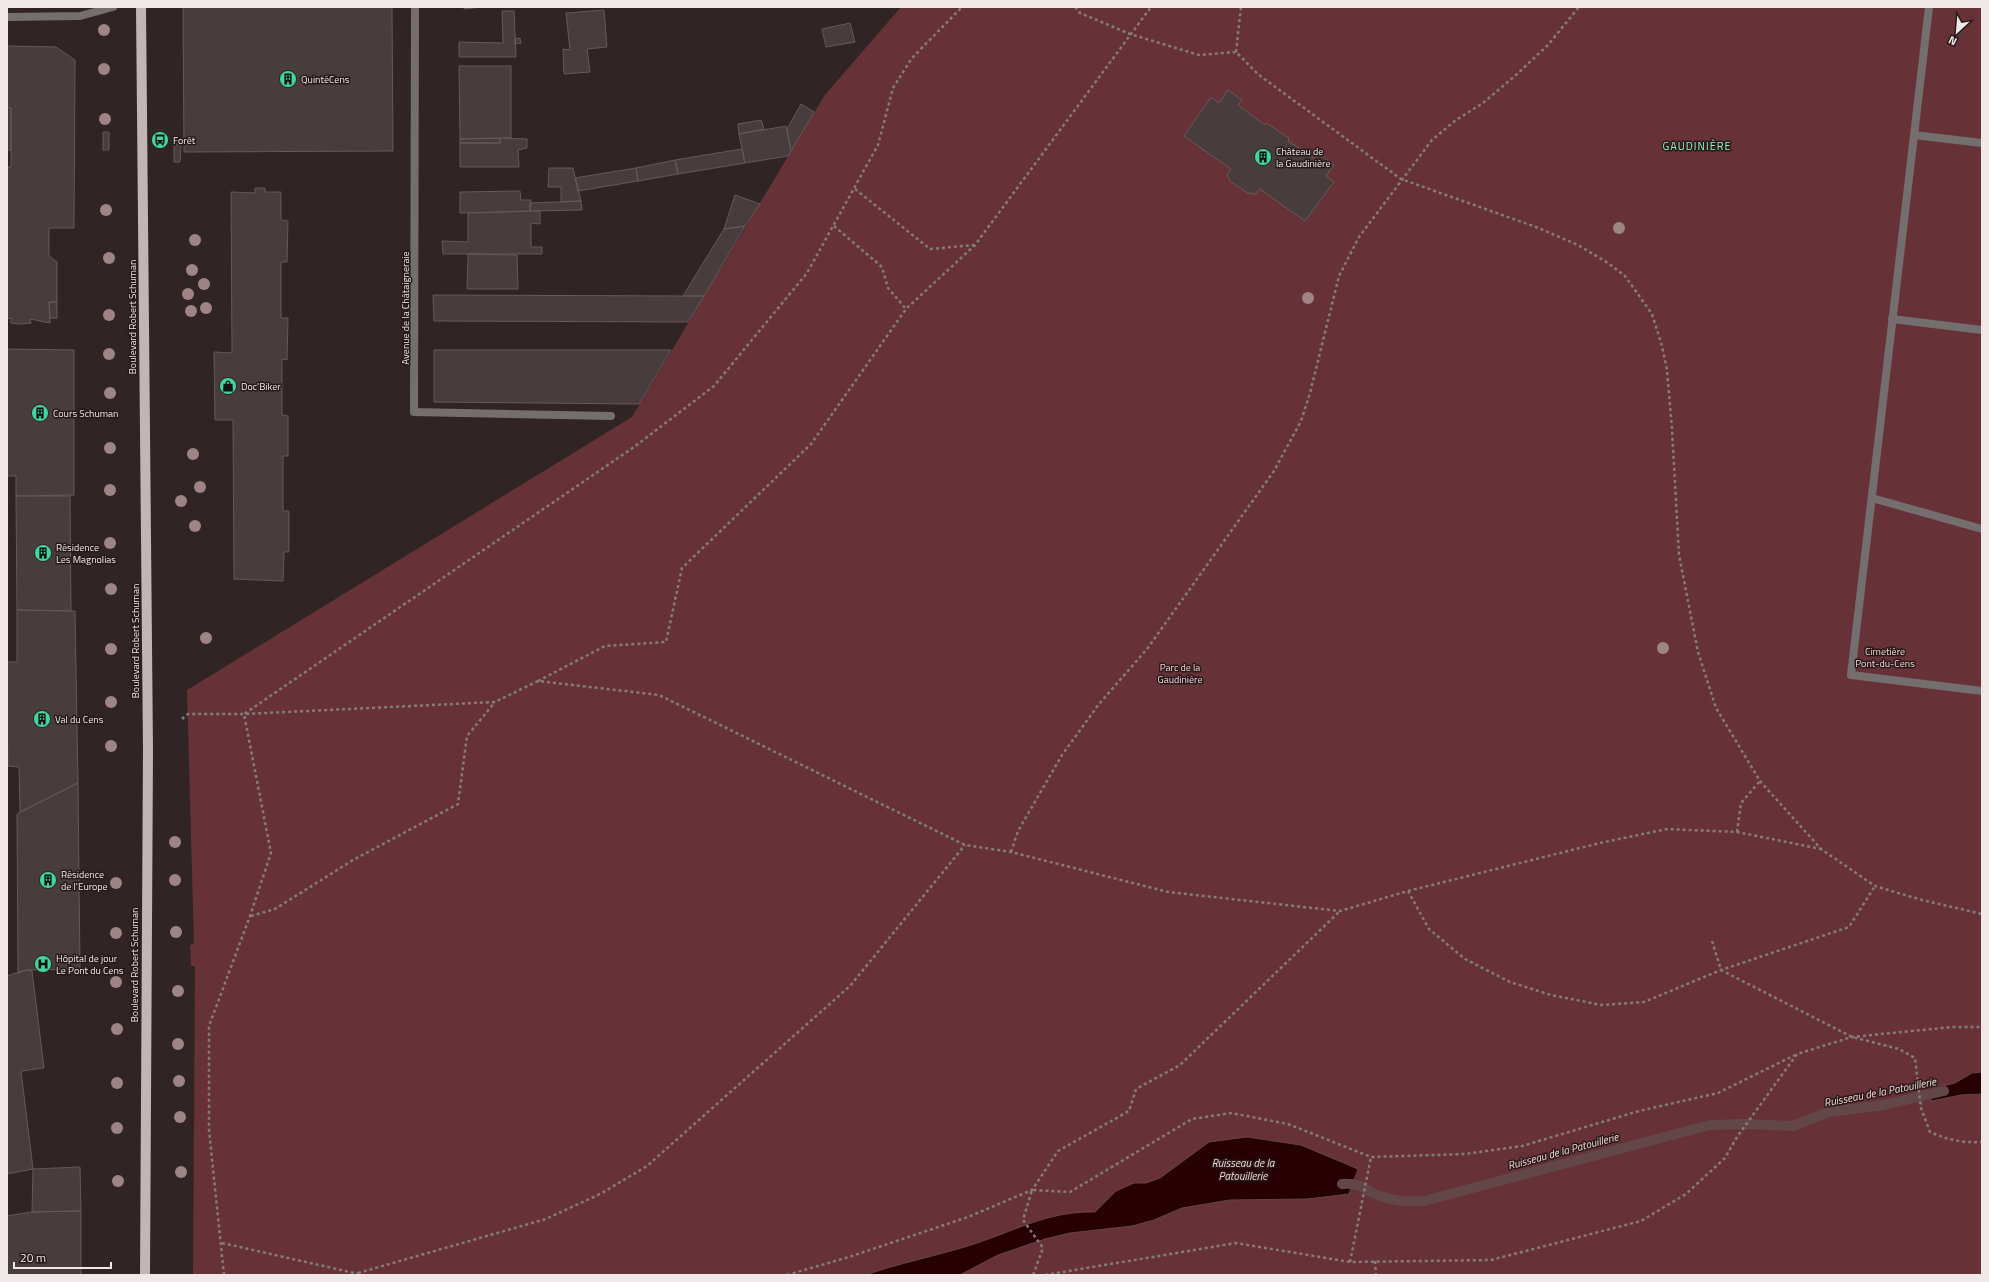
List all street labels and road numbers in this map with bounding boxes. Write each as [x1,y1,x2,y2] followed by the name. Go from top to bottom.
[398,251,413,365] street label: Avenue de la Châtaigneraie
[125,260,140,374] street label: Boulevard Robert Schuman
[128,584,143,698] street label: Boulevard Robert Schuman
[127,908,142,1022] street label: Boulevard Robert Schuman

